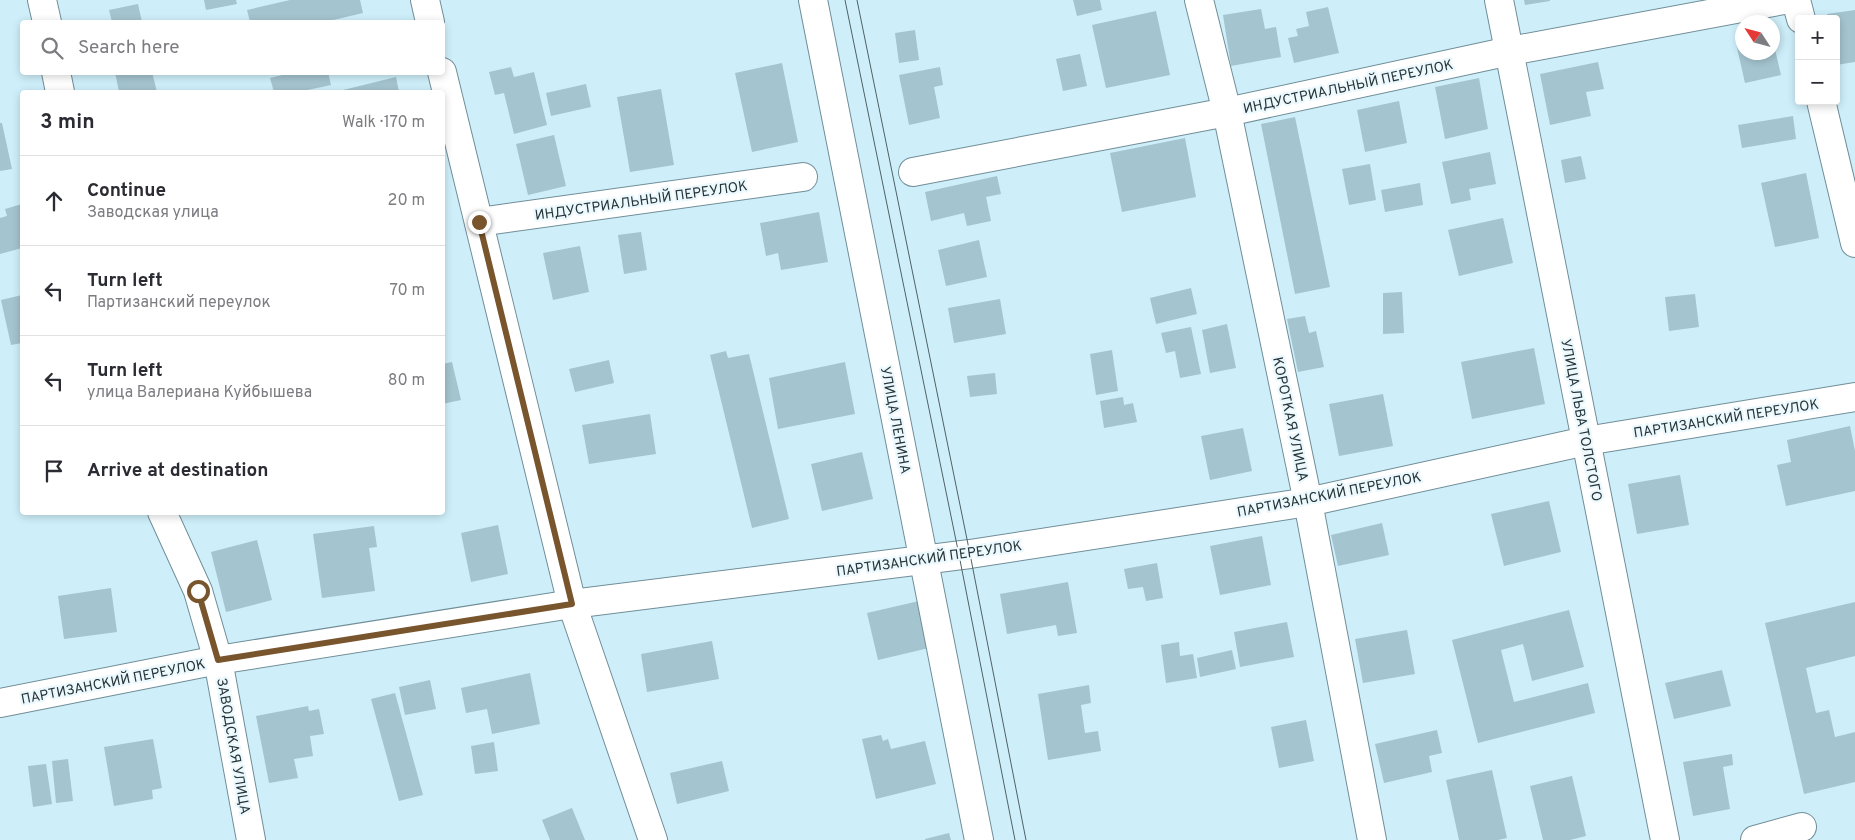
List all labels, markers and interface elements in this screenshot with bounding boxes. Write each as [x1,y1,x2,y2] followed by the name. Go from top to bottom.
[1735,15,1780,60] north arrow
[1795,15,1840,105] map controls
[1795,15,1840,60] button: +
[20,20,445,75] search box
[38,34,66,62] icon: search
[78,36,180,60] text: Search here
[1242,56,1455,118] street label: ИНДУСТРИАЛЬНЫЙ ПЕРЕУЛОК
[1795,60,1840,105] button: −
[40,109,95,136] text: 3 min
[342,113,425,133] text: Walk · 170 m
[534,177,748,225] street label: ИНДУСТРИАЛЬНЫЙ ПЕРЕУЛОК
[87,179,166,203] text: Continue
[40,187,68,215] icon: ahead
[388,191,425,211] text: 20 m
[87,203,219,223] text: Заводская улица
[468,211,491,234] route end
[87,269,163,293] text: Turn left
[40,277,68,305] icon: left
[390,281,425,301] text: 70 m
[87,293,271,313] text: Партизанский переулок
[1556,338,1605,503] street label: УЛИЦА ЛЬВА ТОЛСТОГО
[1268,356,1311,483] street label: КОРОТКАЯ УЛИЦА
[87,359,163,383] text: Turn left
[876,365,913,475] street label: УЛИЦА ЛЕНИНА
[40,367,68,395] icon: left
[388,371,425,391] text: 80 m
[87,383,312,403] text: улица Валериана Куйбышева
[1632,395,1820,443] street label: ПАРТИЗАНСКИЙ ПЕРЕУЛОК
[40,457,68,485] icon: arrive
[87,459,268,483] text: Arrive at destination
[1236,468,1423,522] street label: ПАРТИЗАНСКИЙ ПЕРЕУЛОК
[835,537,1023,581] street label: ПАРТИЗАНСКИЙ ПЕРЕУЛОК
[187,580,210,603] route start
[20,655,207,709] street label: ПАРТИЗАНСКИЙ ПЕРЕУЛОК
[212,677,253,816] street label: ЗАВОДСКАЯ УЛИЦА

